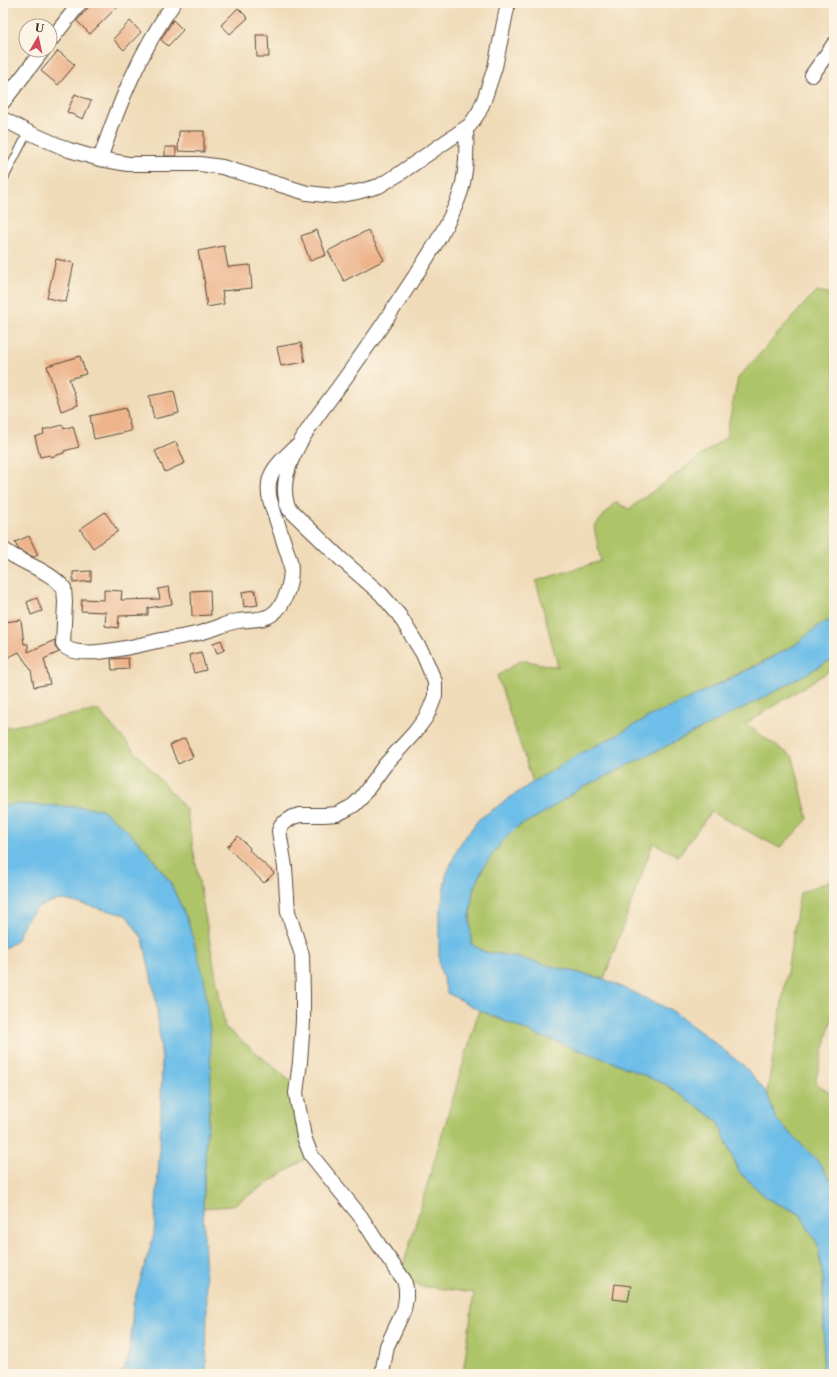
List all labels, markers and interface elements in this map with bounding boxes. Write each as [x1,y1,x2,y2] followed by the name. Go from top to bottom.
[18,18,58,58] north arrow
[34,21,45,36] text: U

